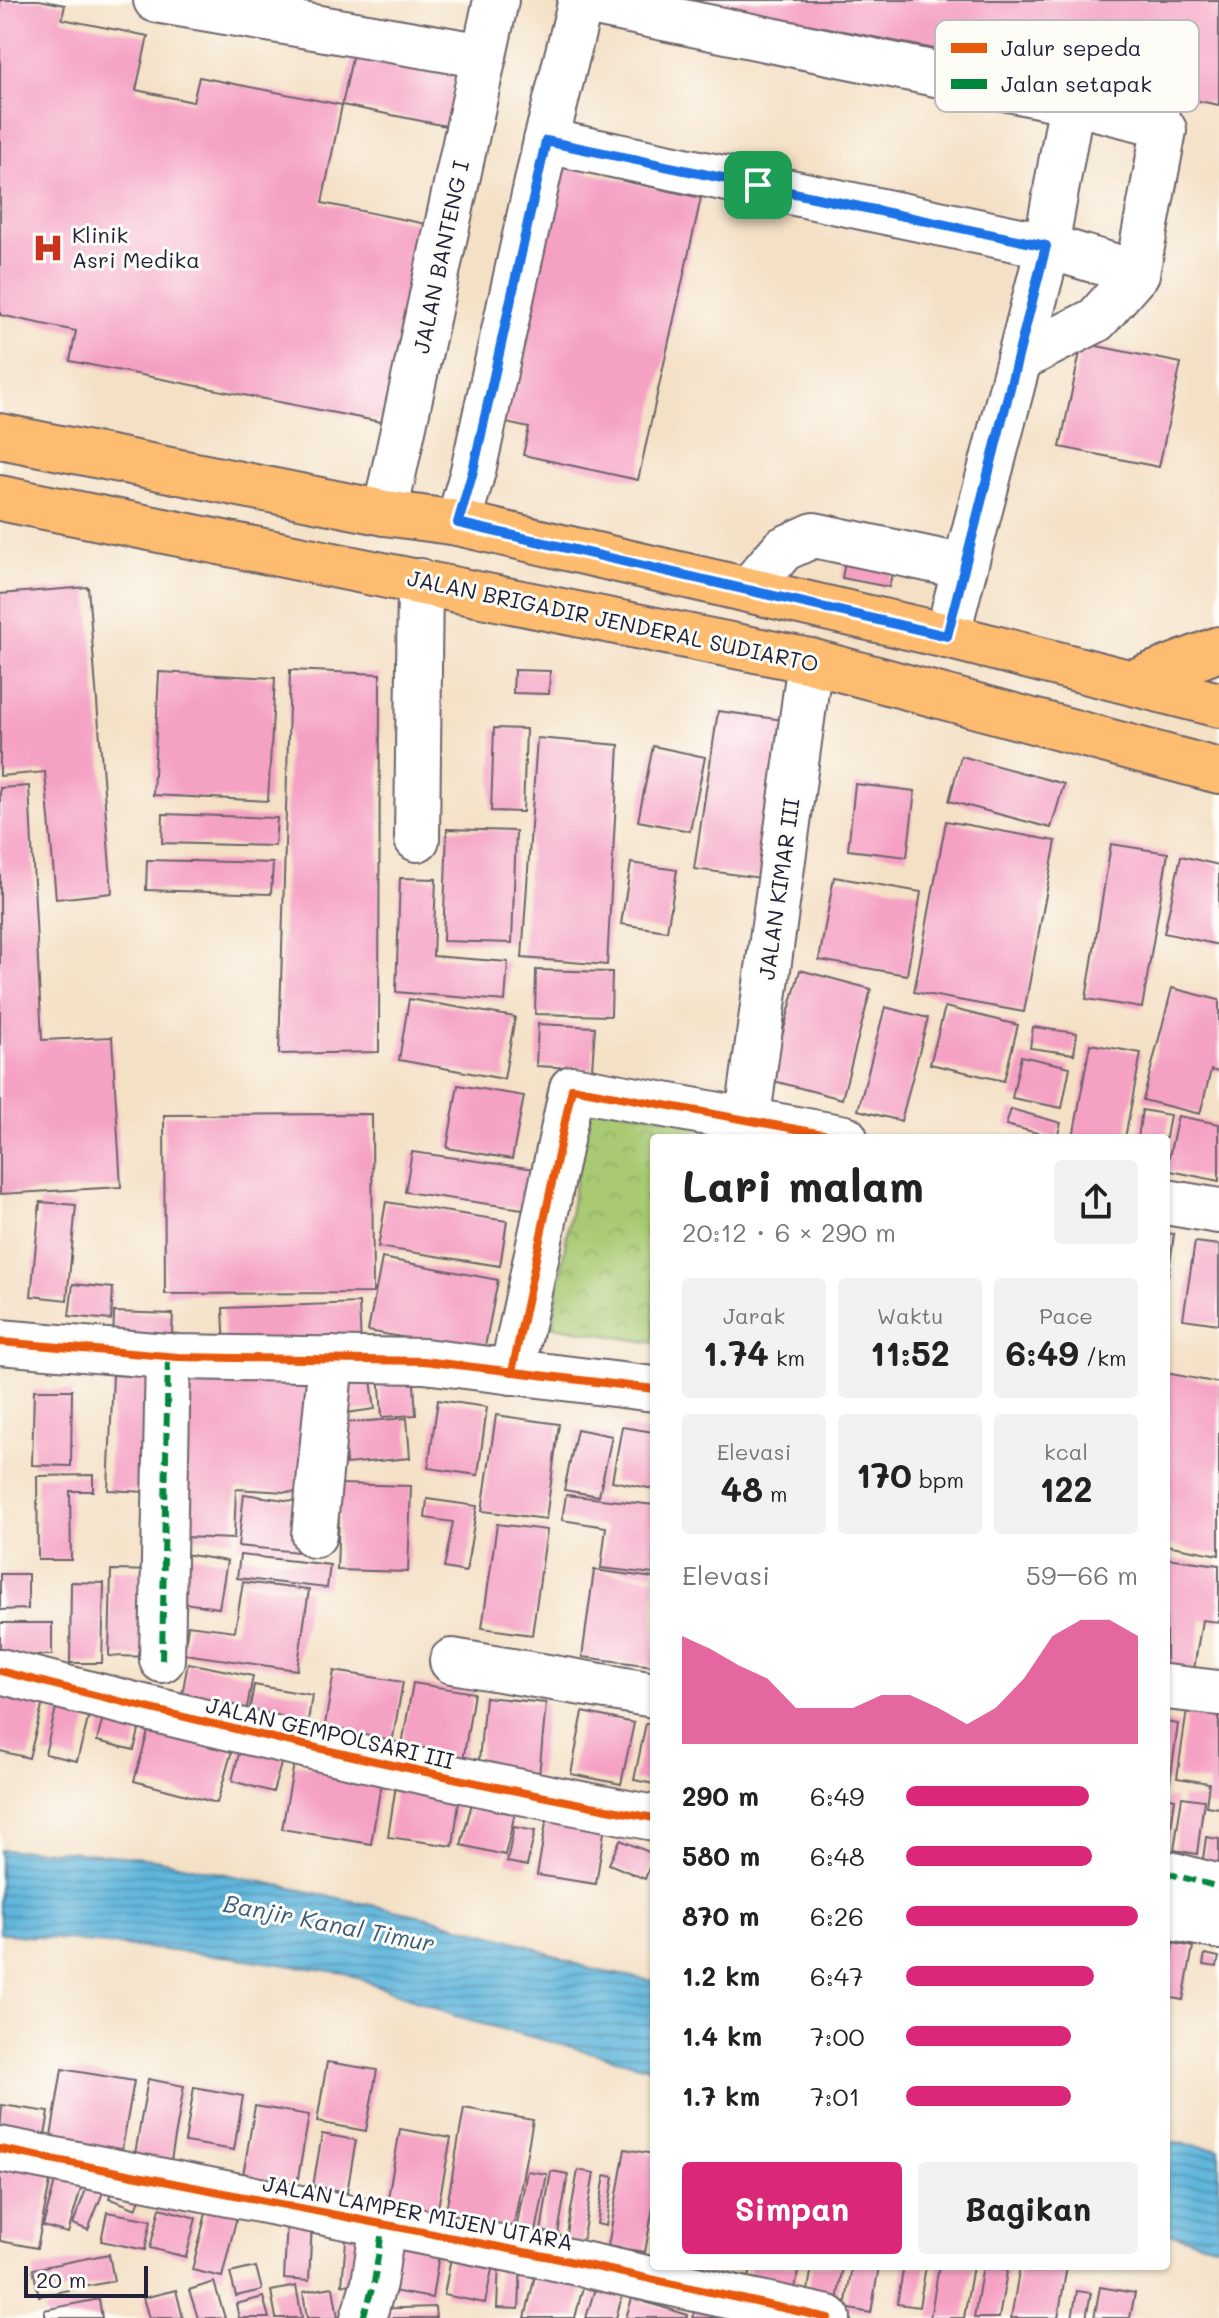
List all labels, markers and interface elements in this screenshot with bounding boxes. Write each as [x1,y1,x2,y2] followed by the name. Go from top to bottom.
[935,20,1199,112] legend
[1001,33,1142,62] text: Jalur sepeda
[1001,69,1152,98] text: Jalan setapak
[724,151,792,219] pin
[406,158,475,356] street label: JALAN BANTENG I
[736,163,780,207] icon: arrive
[72,220,200,274] place label: Klinik Asri Medika
[31,231,65,265] hospital icon: Klinik Asri Medika
[405,563,821,678] street label: JALAN BRIGADIR JENDERAL SUDIARTO
[751,796,806,982] street label: JALAN KIMAR III
[682,1156,924,1213] text: Lari malam
[1054,1160,1138,1244] button: share
[682,1215,896,1249] text: 20:12 · 6 × 290 m
[723,1301,785,1330] text: Jarak
[877,1301,943,1330] text: Waktu
[1039,1301,1093,1330] text: Pace
[703,1330,769,1375] text: 1.74
[870,1330,950,1375] text: 11:52
[1005,1330,1079,1375] text: 6:49
[769,1343,805,1372] text: km
[1079,1343,1127,1372] text: /km
[717,1437,791,1466] text: Elevasi
[1044,1437,1088,1466] text: kcal
[856,1452,912,1497] text: 170
[912,1465,964,1494] text: bpm
[720,1466,763,1511] text: 48
[1039,1466,1093,1511] text: 122
[763,1479,788,1508] text: m
[682,1558,770,1592] text: Elevasi
[1026,1558,1138,1592] text: 59–66 m
[203,1690,457,1775] street label: JALAN GEMPOLSARI III
[682,1779,759,1813] text: 290 m
[810,1779,864,1813] text: 6:49
[682,1839,760,1873] text: 580 m
[810,1839,865,1873] text: 6:48
[221,1887,438,1958] water label: Banjir Kanal Timur
[682,1899,759,1933] text: 870 m
[810,1899,864,1933] text: 6:26
[682,1959,760,1993] text: 1.2 km
[810,1959,863,1993] text: 6:47
[682,2019,762,2053] text: 1.4 km
[810,2019,865,2053] text: 7:00
[682,2079,760,2113] text: 1.7 km
[810,2079,860,2113] text: 7:01
[682,2162,902,2254] button: Simpan
[918,2162,1138,2254] button: Bagikan
[260,2168,576,2257] street label: JALAN LAMPER MIJEN UTARA
[24,2262,148,2298] scale bar
[36,2265,86,2294] text: 20 m

